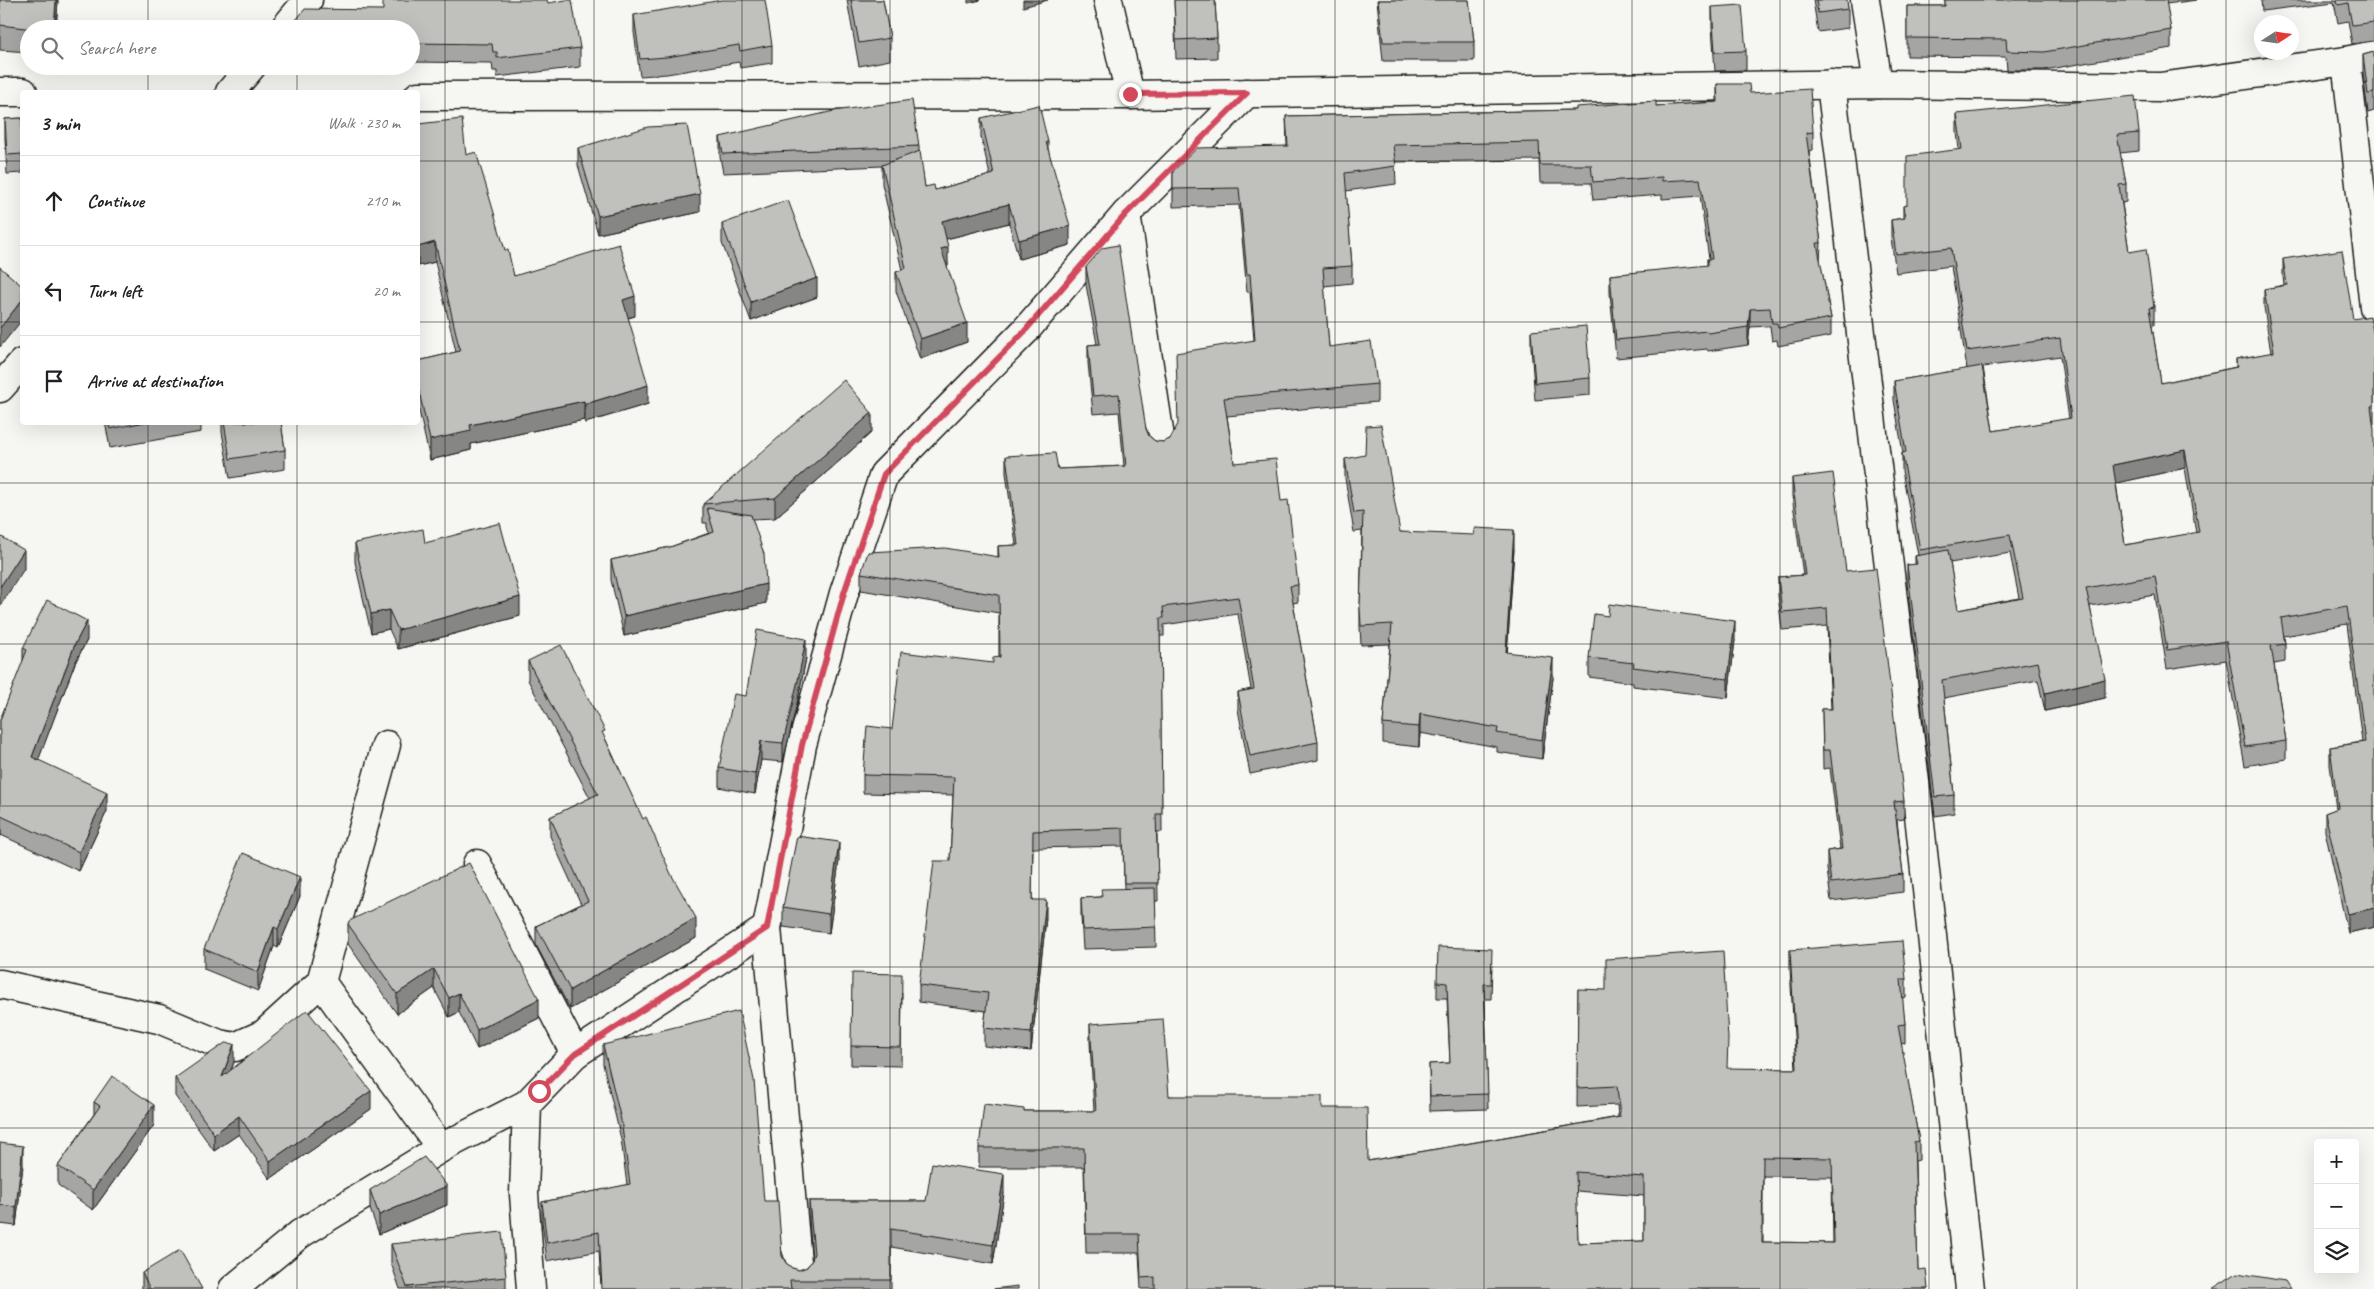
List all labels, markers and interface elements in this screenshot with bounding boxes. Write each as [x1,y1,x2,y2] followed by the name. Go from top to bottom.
[2254,15,2299,60] north arrow
[20,20,420,75] search box
[38,34,66,62] icon: search
[78,36,155,60] text: Search here
[1119,83,1142,106] route end
[40,110,80,136] text: 3 min
[328,113,400,133] text: Walk · 230 m
[40,187,68,215] icon: ahead
[87,189,144,213] text: Continue
[366,191,400,211] text: 210 m
[40,277,68,305] icon: left
[87,279,142,303] text: Turn left
[373,281,400,301] text: 20 m
[40,367,68,395] icon: arrive
[87,369,223,393] text: Arrive at destination
[528,1080,551,1103] route start
[2314,1139,2359,1274] map controls
[2314,1139,2359,1184] button: +
[2314,1184,2359,1229] button: −
[2314,1229,2359,1274] button: layers

